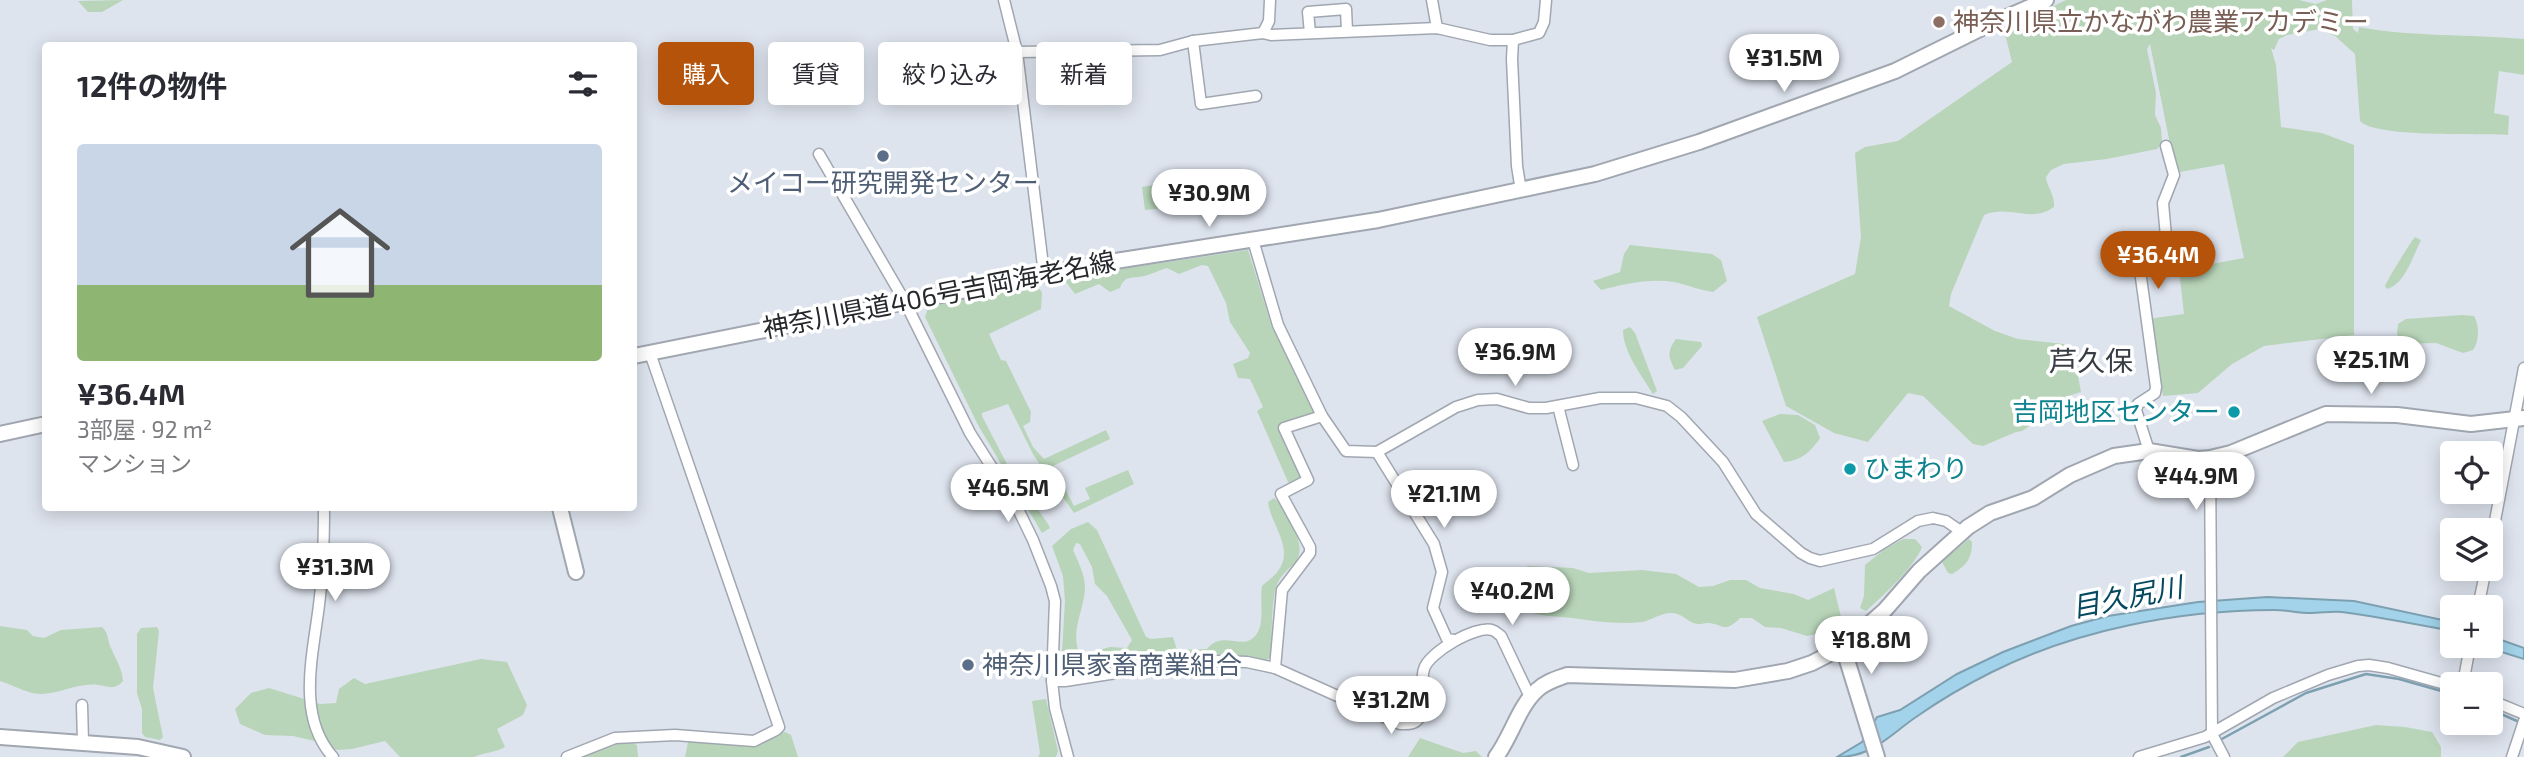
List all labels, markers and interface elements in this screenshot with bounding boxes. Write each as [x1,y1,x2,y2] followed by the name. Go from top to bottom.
[1953,5,2369,36] place label: 神奈川県立かながわ農業アカデミー
[1931,14,1947,30] marker: 神奈川県立かながわ農業アカデミー
[1727,34,1841,94] pin: ¥31.5M
[658,42,754,105] chip: 購入
[768,42,864,105] chip: 賃貸
[878,42,1022,105] chip: 絞り込み
[1036,42,1132,105] chip: 新着
[1745,43,1823,71] text: ¥31.5M
[564,65,602,103] icon: filters
[77,67,227,103] text: 12件の物件
[875,148,891,164] marker: メイコー研究開発センター
[727,166,1039,197] place label: メイコー研究開発センター
[1152,170,1266,229] pin: ¥30.9M
[1167,178,1251,206] text: ¥30.9M
[277,190,403,316] icon: home
[2101,232,2215,291] pin: ¥36.4M
[2116,240,2200,268] text: ¥36.4M
[760,244,1118,343] street label: 神奈川県道406号吉岡海老名線
[1458,328,1572,388] pin: ¥36.9M
[2314,336,2428,396] pin: ¥25.1M
[1474,337,1556,365] text: ¥36.9M
[2049,343,2133,377] district label: 芦久保
[2333,345,2409,373] text: ¥25.1M
[77,375,185,411] text: ¥36.4M
[2012,395,2220,426] place label: 吉岡地区センター
[2226,404,2242,420] marker: 吉岡地区センター
[77,415,212,443] text: 3部屋 · 92 m²
[2440,441,2503,735] map controls
[2440,441,2503,504] button: locate
[77,449,192,477] text: マンション
[1864,452,1968,483] place label: ひまわり
[2139,452,2253,512] pin: ¥44.9M
[1842,461,1858,477] marker: ひまわり
[2154,461,2238,489] text: ¥44.9M
[951,464,1065,524] pin: ¥46.5M
[1387,470,1501,530] pin: ¥21.1M
[967,473,1049,501] text: ¥46.5M
[1407,479,1481,507] text: ¥21.1M
[2440,518,2503,581] button: layers
[278,544,392,603] pin: ¥31.3M
[296,552,374,580] text: ¥31.3M
[1455,568,1569,627] pin: ¥40.2M
[2069,568,2188,623] water label: 目久尻川
[1470,576,1554,604] text: ¥40.2M
[2440,595,2503,658] button: +
[1814,616,1928,676] pin: ¥18.8M
[1831,625,1911,653] text: ¥18.8M
[982,648,1242,679] place label: 神奈川県家畜商業組合
[960,657,976,673] marker: 神奈川県家畜商業組合
[2440,672,2503,735] button: −
[1334,676,1448,736] pin: ¥31.2M
[1352,685,1430,713] text: ¥31.2M

